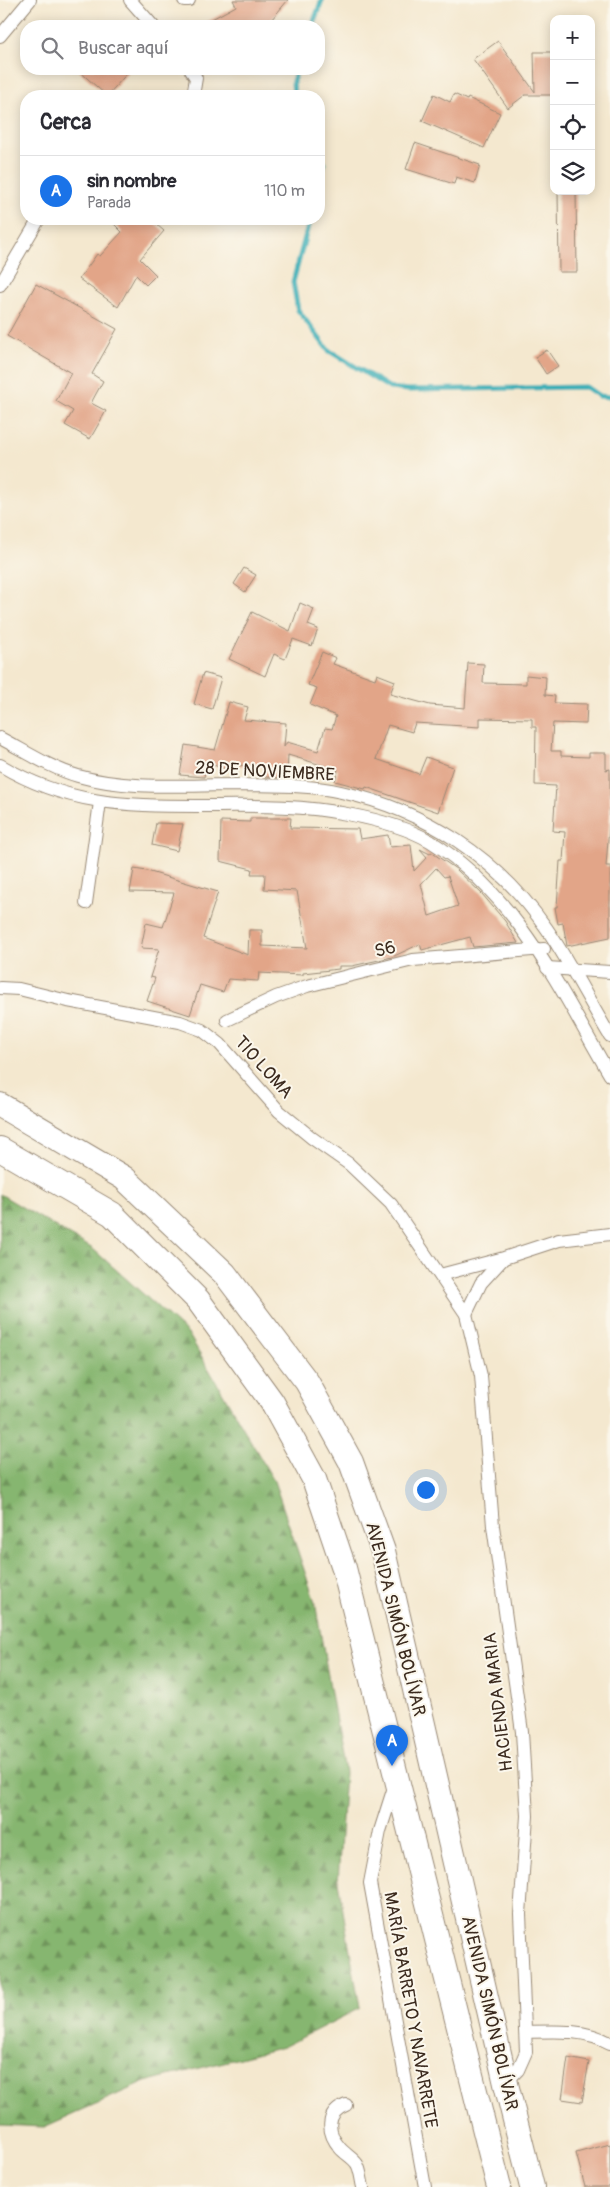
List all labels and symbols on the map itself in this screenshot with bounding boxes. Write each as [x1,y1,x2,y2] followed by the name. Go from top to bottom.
[195,756,335,787] street label: 28 DE NOVIEMBRE
[372,936,398,963] street label: S6
[229,1031,298,1104] street label: TIO LOMA
[413,1477,439,1503] your location
[360,1520,432,1718] street label: AVENIDA SIMÓN BOLÍVAR
[479,1631,518,1773] street label: HACIENDA MARIA
[376,1725,408,1766] pin: A
[378,1890,443,2130] street label: MARÍA BARRETO Y NAVARRETE
[456,1913,524,2113] street label: AVENIDA SIMÓN BOLÍVAR

